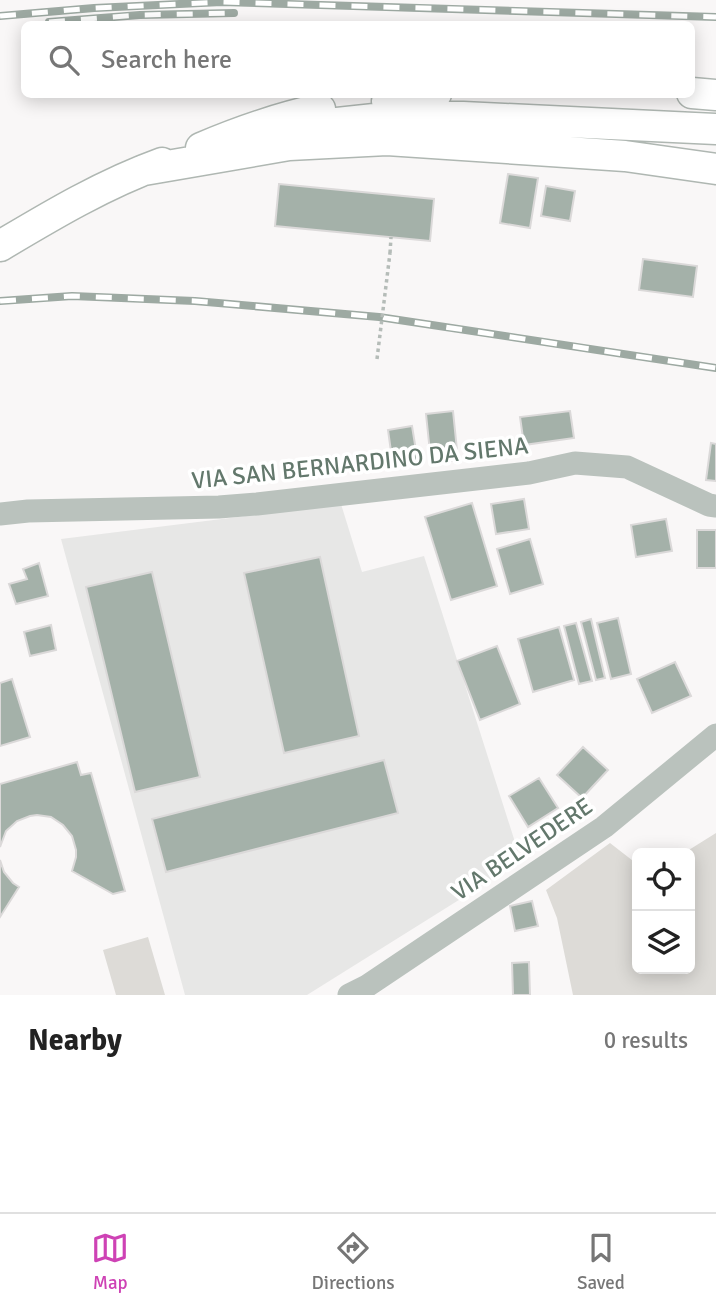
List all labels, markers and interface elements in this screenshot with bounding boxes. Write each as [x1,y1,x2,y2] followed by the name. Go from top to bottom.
[21,21,695,98] search box
[45,41,83,79] icon: search
[101,44,232,76] text: Search here
[190,430,530,496] street label: VIA SAN BERNARDINO DA SIENA
[446,791,598,907] street label: VIA BELVEDERE
[632,848,695,974] map controls
[632,848,695,911] button: locate
[632,911,695,974] button: layers
[28,1022,122,1059] text: Nearby
[604,1026,688,1055] text: 0 results
[91,1229,129,1295] tab: Map
[312,1229,395,1295] tab: Directions
[577,1229,625,1295] tab: Saved

